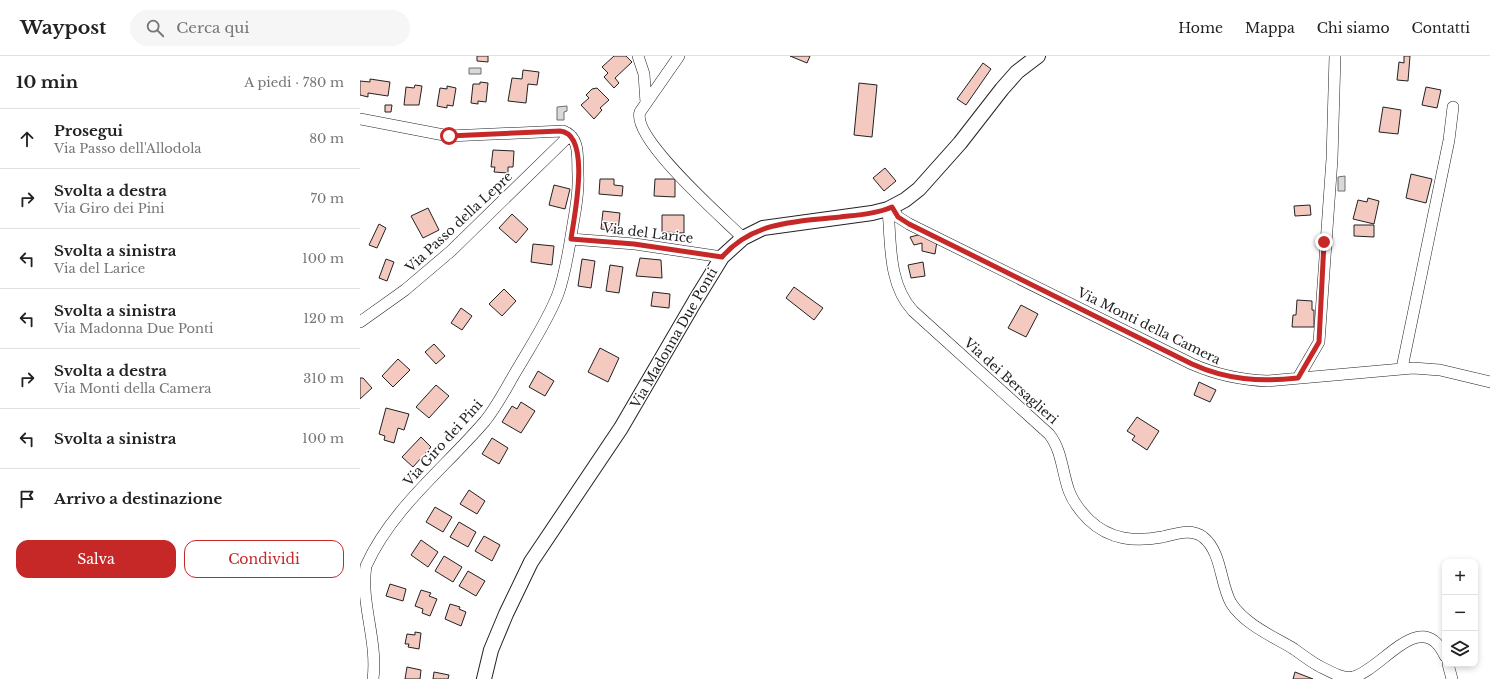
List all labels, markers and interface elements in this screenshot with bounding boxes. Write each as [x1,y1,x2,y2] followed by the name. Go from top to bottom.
[130,10,410,46] search box
[20,16,106,39] text: Waypost
[144,17,166,39] icon: search
[176,18,249,37] text: Cerca qui
[1178,19,1223,37] text: Home
[1245,19,1295,37] text: Mappa
[1317,19,1390,37] text: Chi siamo
[1412,19,1470,37] text: Contatti
[16,72,78,93] text: 10 min
[244,74,344,91] text: A piedi · 780 m
[54,121,123,140] text: Prosegui
[440,127,458,145] route start
[16,128,38,150] icon: ahead
[309,130,344,147] text: 80 m
[54,140,202,157] text: Via Passo dell'Allodola
[401,168,516,277] street label: Via Passo della Lepre
[54,181,167,200] text: Svolta a destra
[16,188,38,210] icon: right
[311,190,344,207] text: 70 m
[54,200,164,217] text: Via Giro dei Pini
[601,219,694,247] street label: Via del Larice
[1315,233,1333,251] route end
[54,241,176,260] text: Svolta a sinistra
[16,248,38,270] icon: left
[302,250,344,267] text: 100 m
[54,260,145,277] text: Via del Larice
[626,264,721,412] street label: Via Madonna Due Ponti
[1074,283,1224,369] street label: Via Monti della Camera
[54,301,176,320] text: Svolta a sinistra
[16,308,38,330] icon: left
[303,310,344,327] text: 120 m
[54,320,213,337] text: Via Madonna Due Ponti
[960,334,1062,428] street label: Via dei Bersaglieri
[54,361,167,380] text: Svolta a destra
[16,368,38,390] icon: right
[303,370,344,387] text: 310 m
[54,380,212,397] text: Via Monti della Camera
[399,396,487,490] street label: Via Giro dei Pini
[16,428,38,450] icon: left
[54,429,176,448] text: Svolta a sinistra
[302,430,344,447] text: 100 m
[16,488,38,510] icon: arrive
[54,489,222,508] text: Arrivo a destinazione
[16,540,176,578] button: Salva
[184,540,344,578] button: Condividi
[1442,559,1478,667] map controls
[1442,559,1478,595] button: +
[1442,595,1478,631] button: −
[1442,631,1478,667] button: layers

